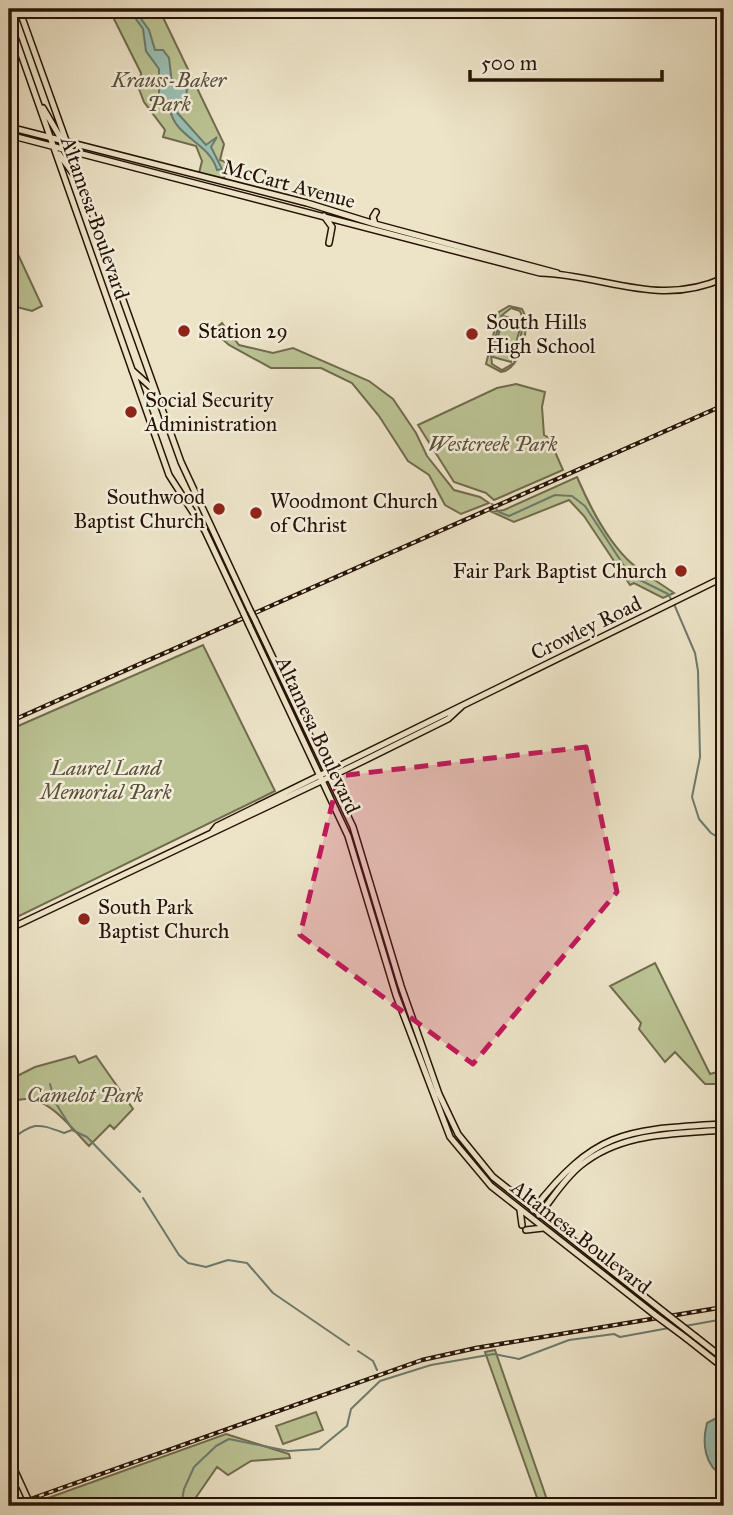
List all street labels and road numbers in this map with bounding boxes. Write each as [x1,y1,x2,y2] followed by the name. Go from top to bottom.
[55,132,135,303] street label: Altamesa Boulevard
[220,154,358,214] street label: McCart Avenue
[526,590,646,666] street label: Crowley Road
[270,651,366,818] street label: Altamesa Boulevard
[505,1174,657,1300] street label: Altamesa Boulevard

